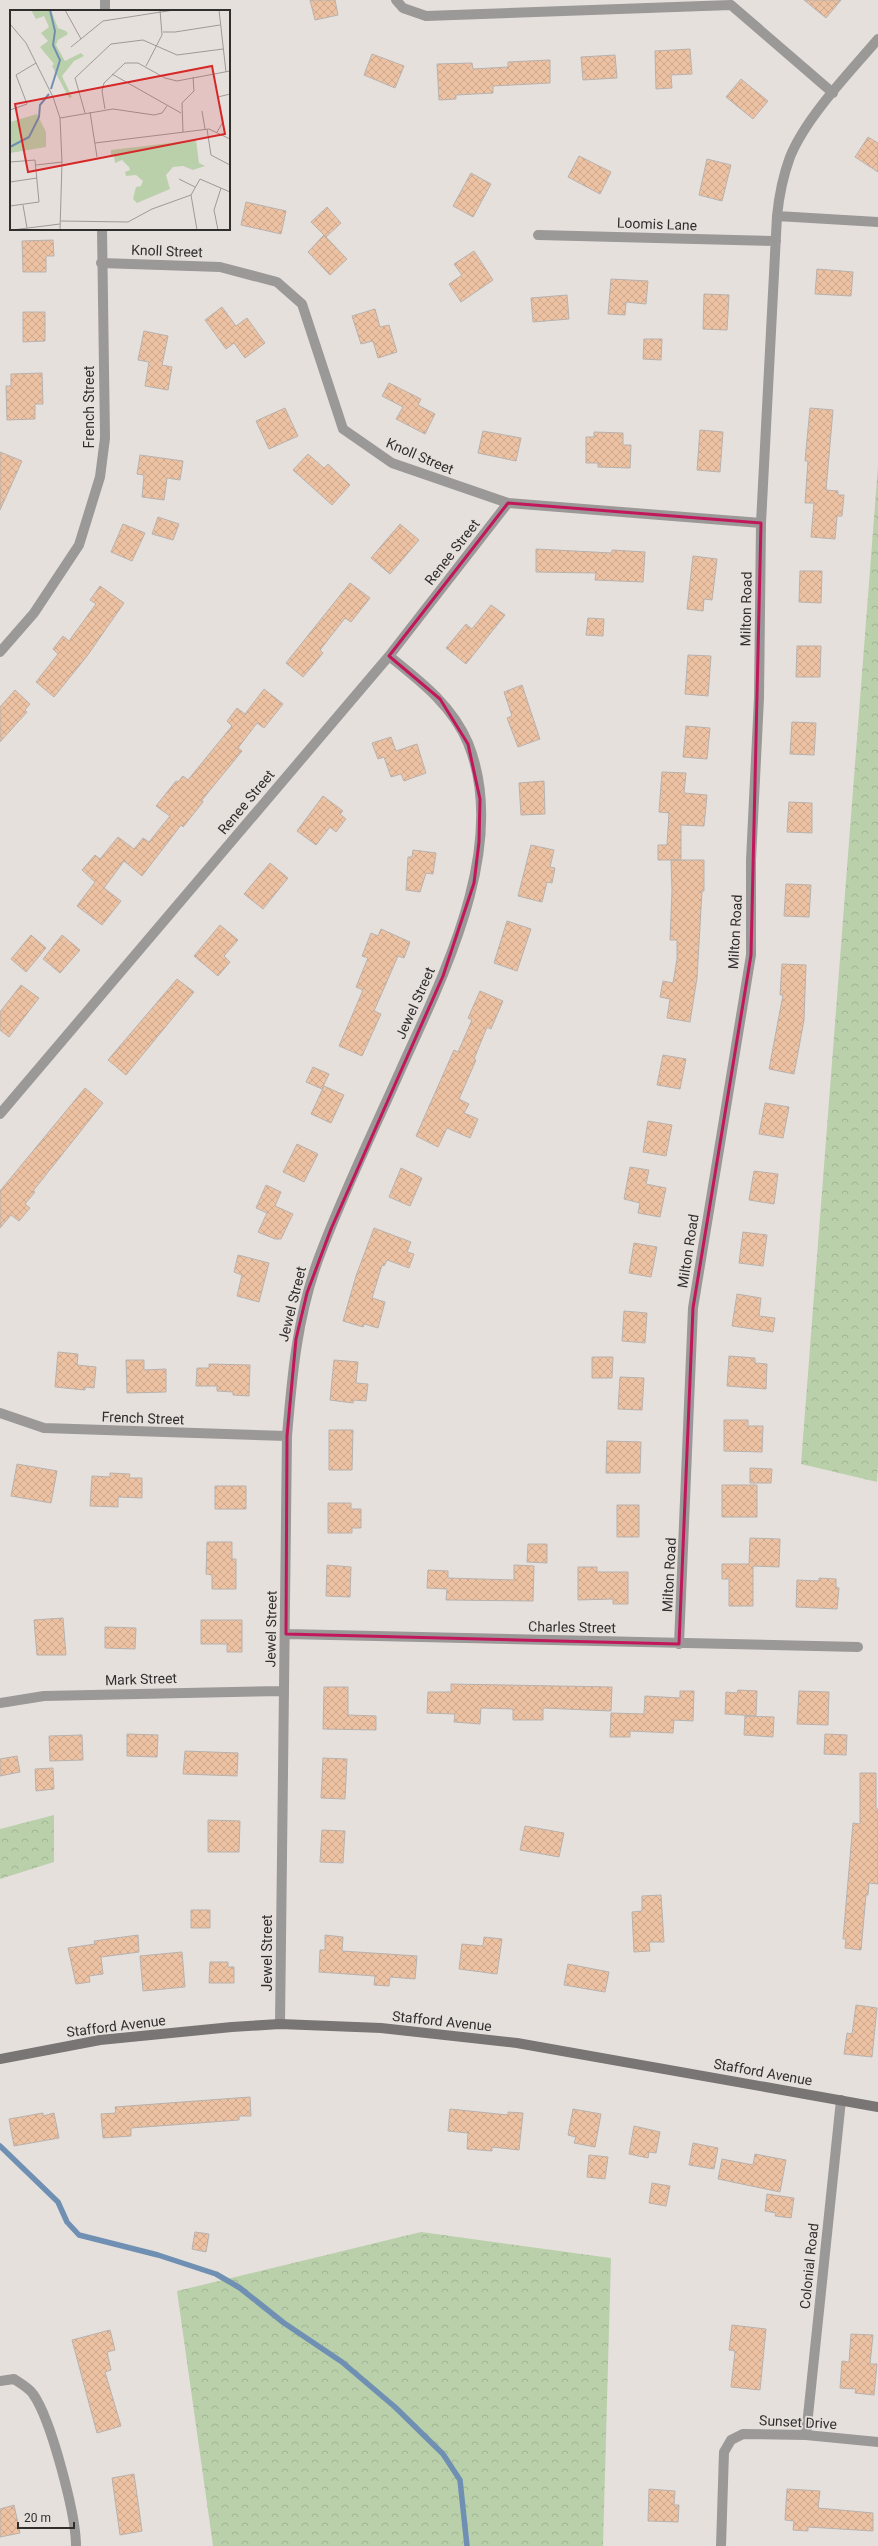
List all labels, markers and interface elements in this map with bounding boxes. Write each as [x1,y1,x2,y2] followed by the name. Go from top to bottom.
[10,10,230,230] inset map
[617,215,697,233] street label: Loomis Lane
[131,242,203,260] street label: Knoll Street
[81,365,97,448] street label: French Street
[384,435,456,478] street label: Knoll Street
[421,516,483,588] street label: Renee Street
[737,571,755,647] street label: Milton Road
[214,766,278,837] street label: Renee Street
[725,894,745,970] street label: Milton Road
[392,964,438,1041] street label: Jewel Street
[674,1213,702,1289] street label: Milton Road
[275,1264,309,1343] street label: Jewel Street
[101,1409,185,1427] street label: French Street
[659,1537,679,1613] street label: Milton Road
[262,1590,280,1668] street label: Jewel Street
[528,1618,616,1636] street label: Charles Street
[105,1670,178,1688] street label: Mark Street
[259,1914,275,1991] street label: Jewel Street
[391,2008,493,2034] street label: Stafford Avenue
[65,2012,167,2040] street label: Stafford Avenue
[712,2055,814,2089] street label: Stafford Avenue
[797,2222,821,2310] street label: Colonial Road
[759,2412,837,2432] street label: Sunset Drive
[18,2504,74,2530] scale bar
[24,2511,51,2525] text: 20 m

